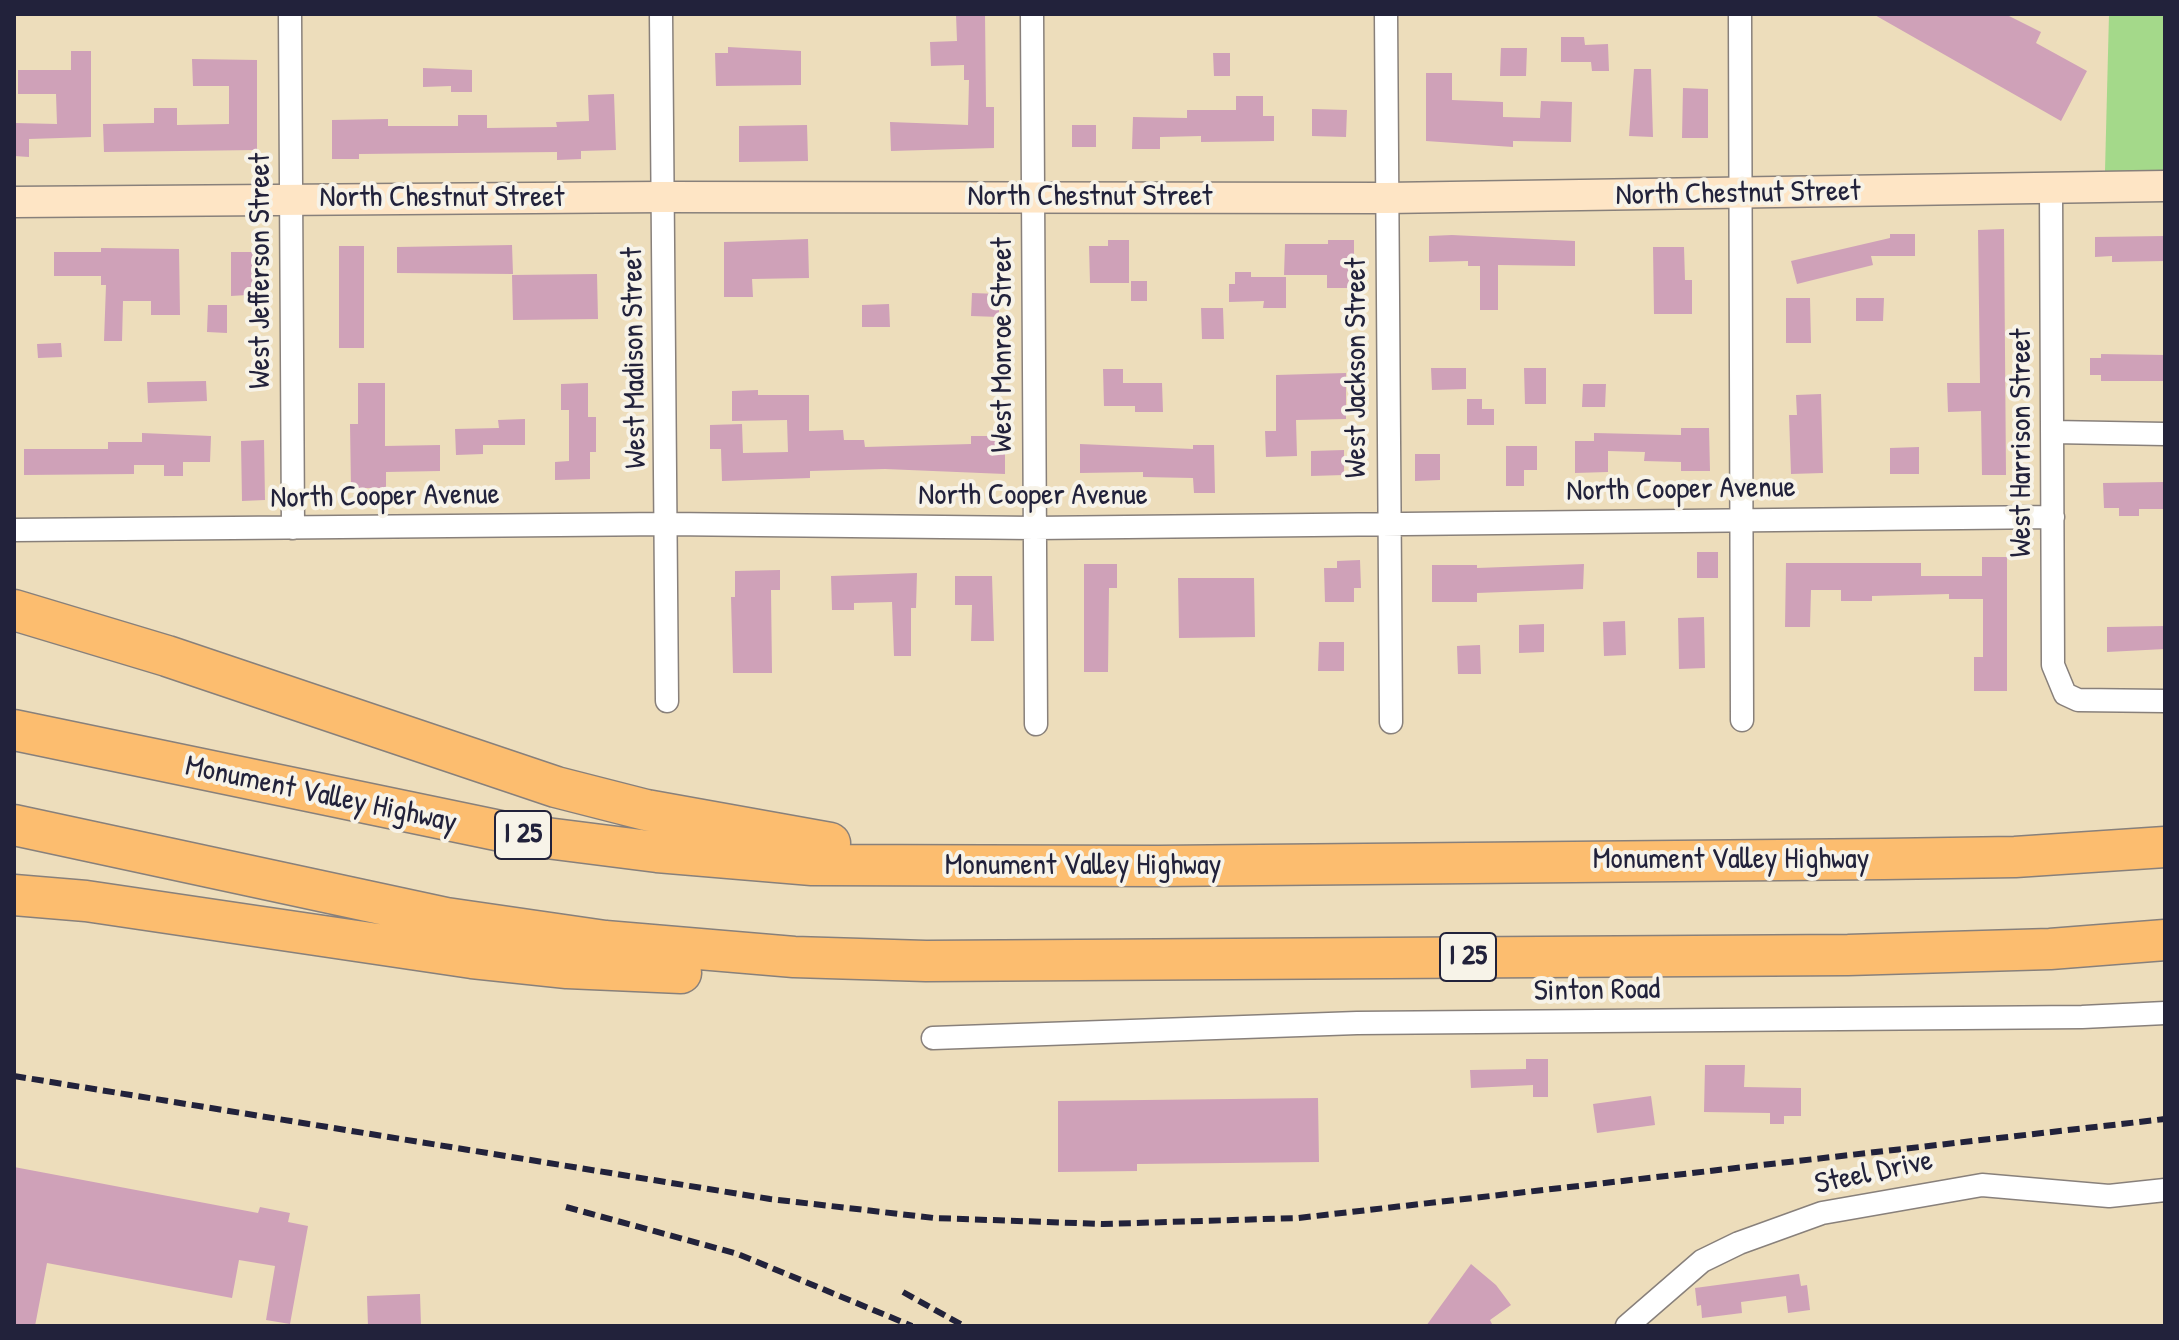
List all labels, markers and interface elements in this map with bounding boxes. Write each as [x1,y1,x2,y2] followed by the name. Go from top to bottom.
[243,153,279,389] street label: West Jefferson Street
[1615,174,1861,214] street label: North Chestnut Street
[968,179,1212,215] street label: North Chestnut Street
[320,180,564,216] street label: North Chestnut Street
[985,237,1021,453] street label: West Monroe Street
[615,247,655,469] street label: West Madison Street
[1339,258,1375,478] street label: West Jackson Street
[2004,329,2040,557] street label: West Harrison Street
[1566,470,1796,510] street label: North Cooper Avenue
[270,477,500,517] street label: North Cooper Avenue
[918,478,1148,514] street label: North Cooper Avenue
[182,749,460,841] street label: Monument Valley Highway
[495,811,551,859] road number: I 25
[1593,842,1869,878] street label: Monument Valley Highway
[945,848,1221,884] street label: Monument Valley Highway
[1440,933,1496,981] road number: I 25
[1534,972,1660,1010] street label: Sinton Road
[1812,1143,1936,1203] street label: Steel Drive

